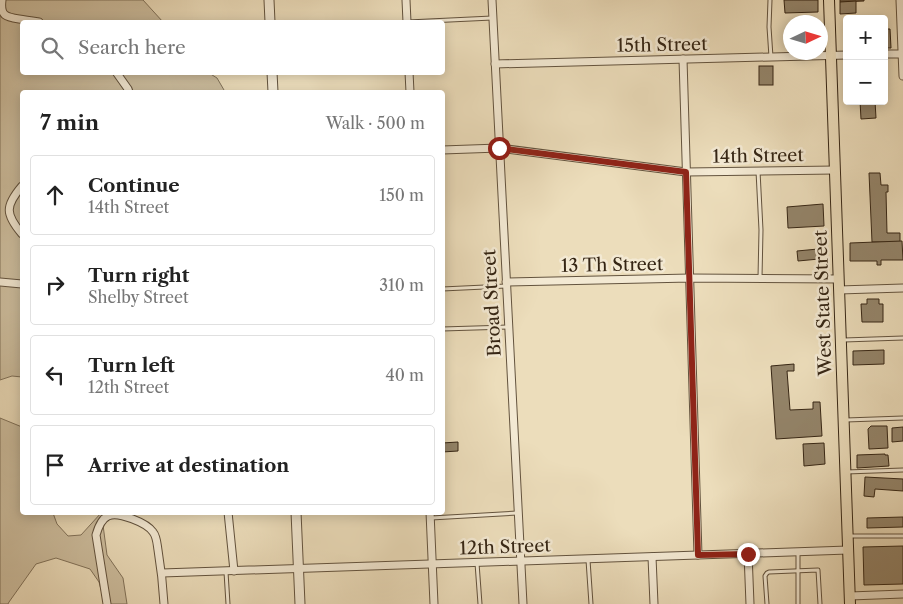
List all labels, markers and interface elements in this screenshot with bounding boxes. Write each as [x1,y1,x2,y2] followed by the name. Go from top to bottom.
[783,15,828,60] north arrow
[843,15,888,105] map controls
[843,15,888,60] button: +
[20,20,445,75] search box
[616,33,708,57] street label: 15th Street
[38,34,66,62] icon: search
[78,36,186,59] text: Search here
[843,60,888,105] button: −
[40,110,99,135] text: 7 min
[326,113,425,133] text: Walk · 500 m
[488,137,511,160] route start
[712,144,805,168] street label: 14th Street
[88,174,180,197] text: Continue
[41,181,69,209] icon: ahead
[379,185,424,205] text: 150 m
[88,197,169,217] text: 14th Street
[809,229,837,377] street label: West State Street
[478,248,506,357] street label: Broad Street
[561,253,664,277] street label: 13 Th Street
[88,264,189,287] text: Turn right
[41,271,69,299] icon: right
[379,275,424,295] text: 310 m
[88,287,189,307] text: Shelby Street
[88,354,175,377] text: Turn left
[41,361,69,389] icon: left
[385,365,424,385] text: 40 m
[88,377,169,397] text: 12th Street
[41,451,69,479] icon: arrive
[88,454,289,477] text: Arrive at destination
[459,534,552,560] street label: 12th Street
[737,543,760,566] route end

